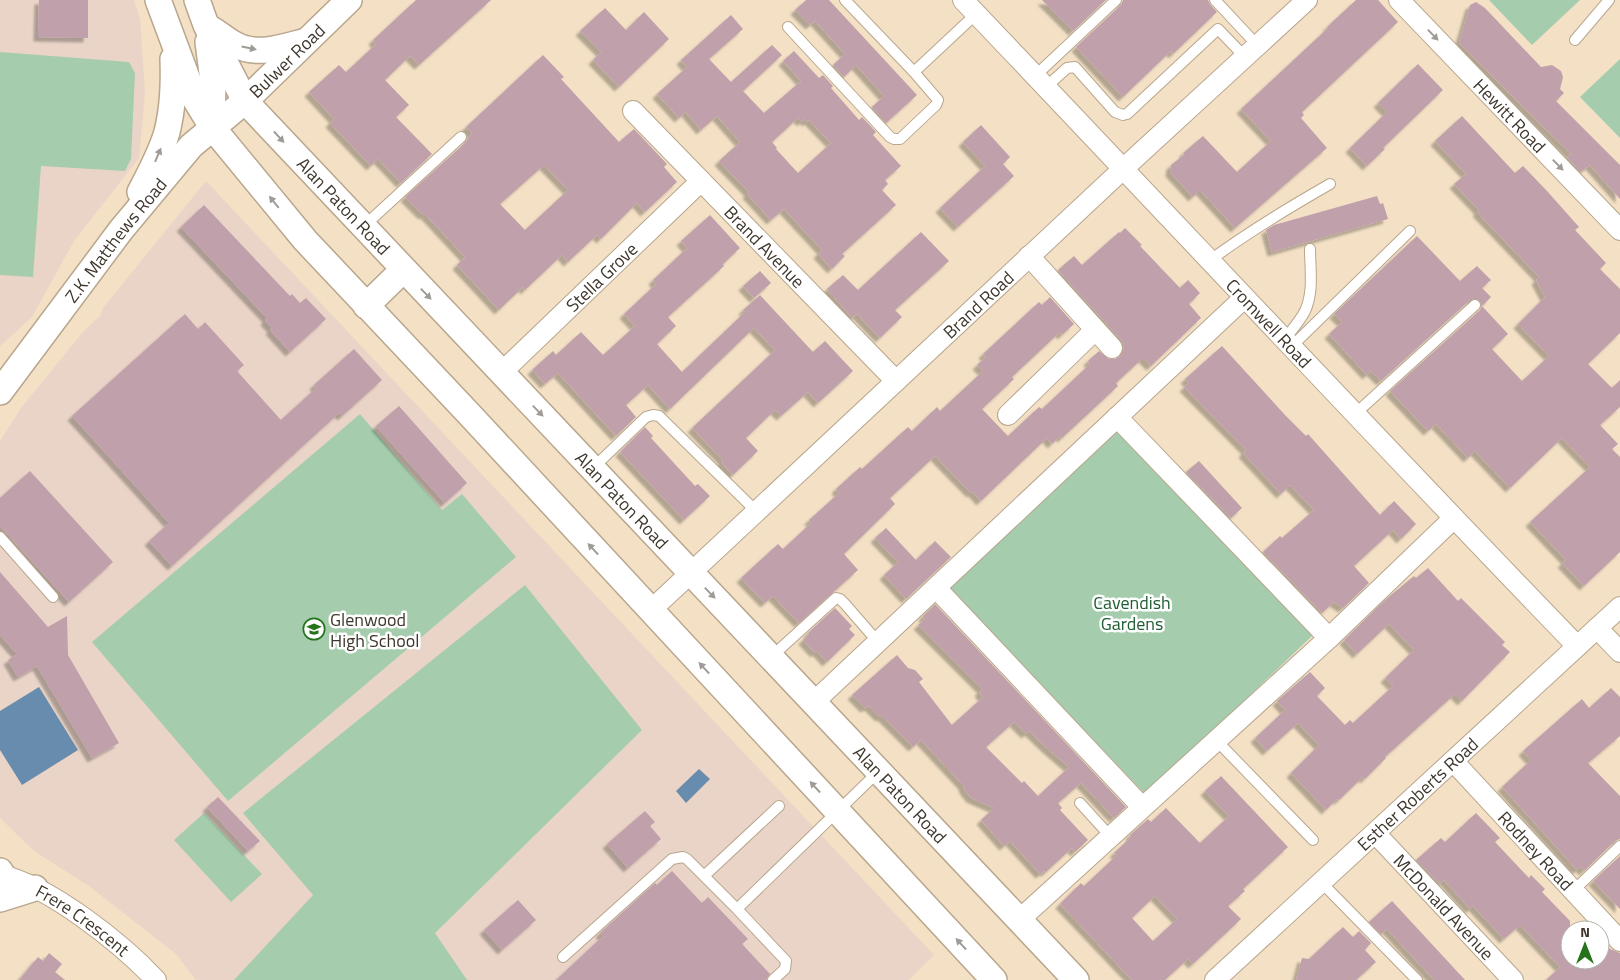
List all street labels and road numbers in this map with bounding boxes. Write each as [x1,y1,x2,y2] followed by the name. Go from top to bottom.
[243,17,331,104] street label: Bulwer Road
[1467,72,1552,159] street label: Hewitt Road
[291,151,397,261] street label: Alan Paton Road
[58,172,173,308] street label: Z.K. Matthews Road
[718,199,811,294] street label: Brand Avenue
[559,236,643,318] street label: Stella Grove
[936,264,1020,345] street label: Brand Road
[1220,272,1318,374] street label: Cromwell Road
[569,445,675,555] street label: Alan Paton Road
[1351,731,1484,857] street label: Esther Roberts Road
[847,739,953,849] street label: Alan Paton Road
[1492,804,1580,896] street label: Rodney Road
[1387,848,1501,966] street label: McDonald Avenue
[31,877,136,963] street label: Frere Crescent

